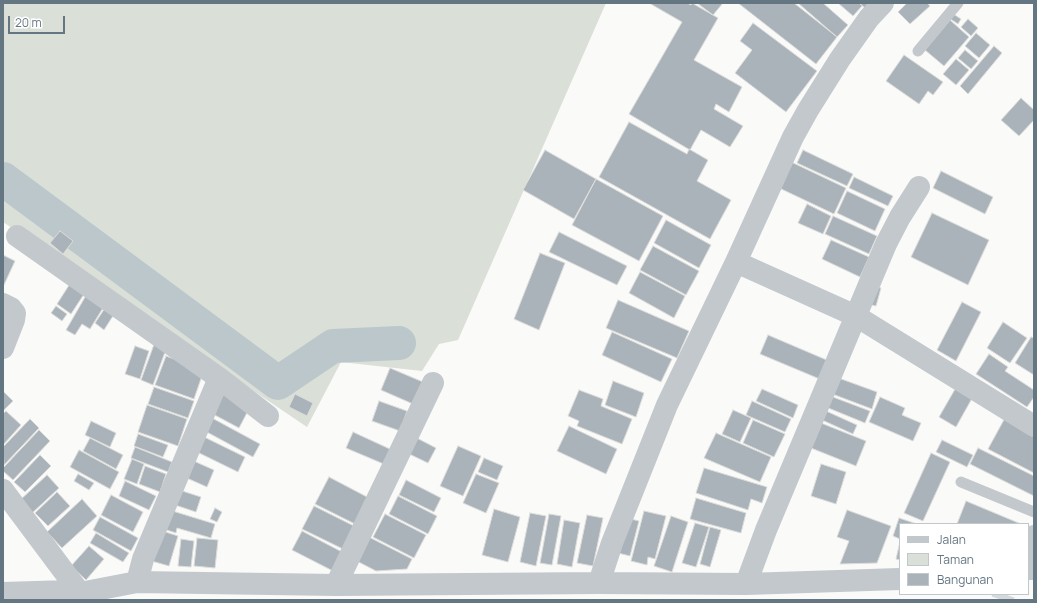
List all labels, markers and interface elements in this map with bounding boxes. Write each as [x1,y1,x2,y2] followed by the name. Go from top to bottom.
[10,8,67,34] scale bar
[15,14,42,31] text: 20 m
[899,523,1029,595] legend
[937,531,966,548] text: Jalan
[937,551,974,568] text: Taman
[937,571,993,588] text: Bangunan

